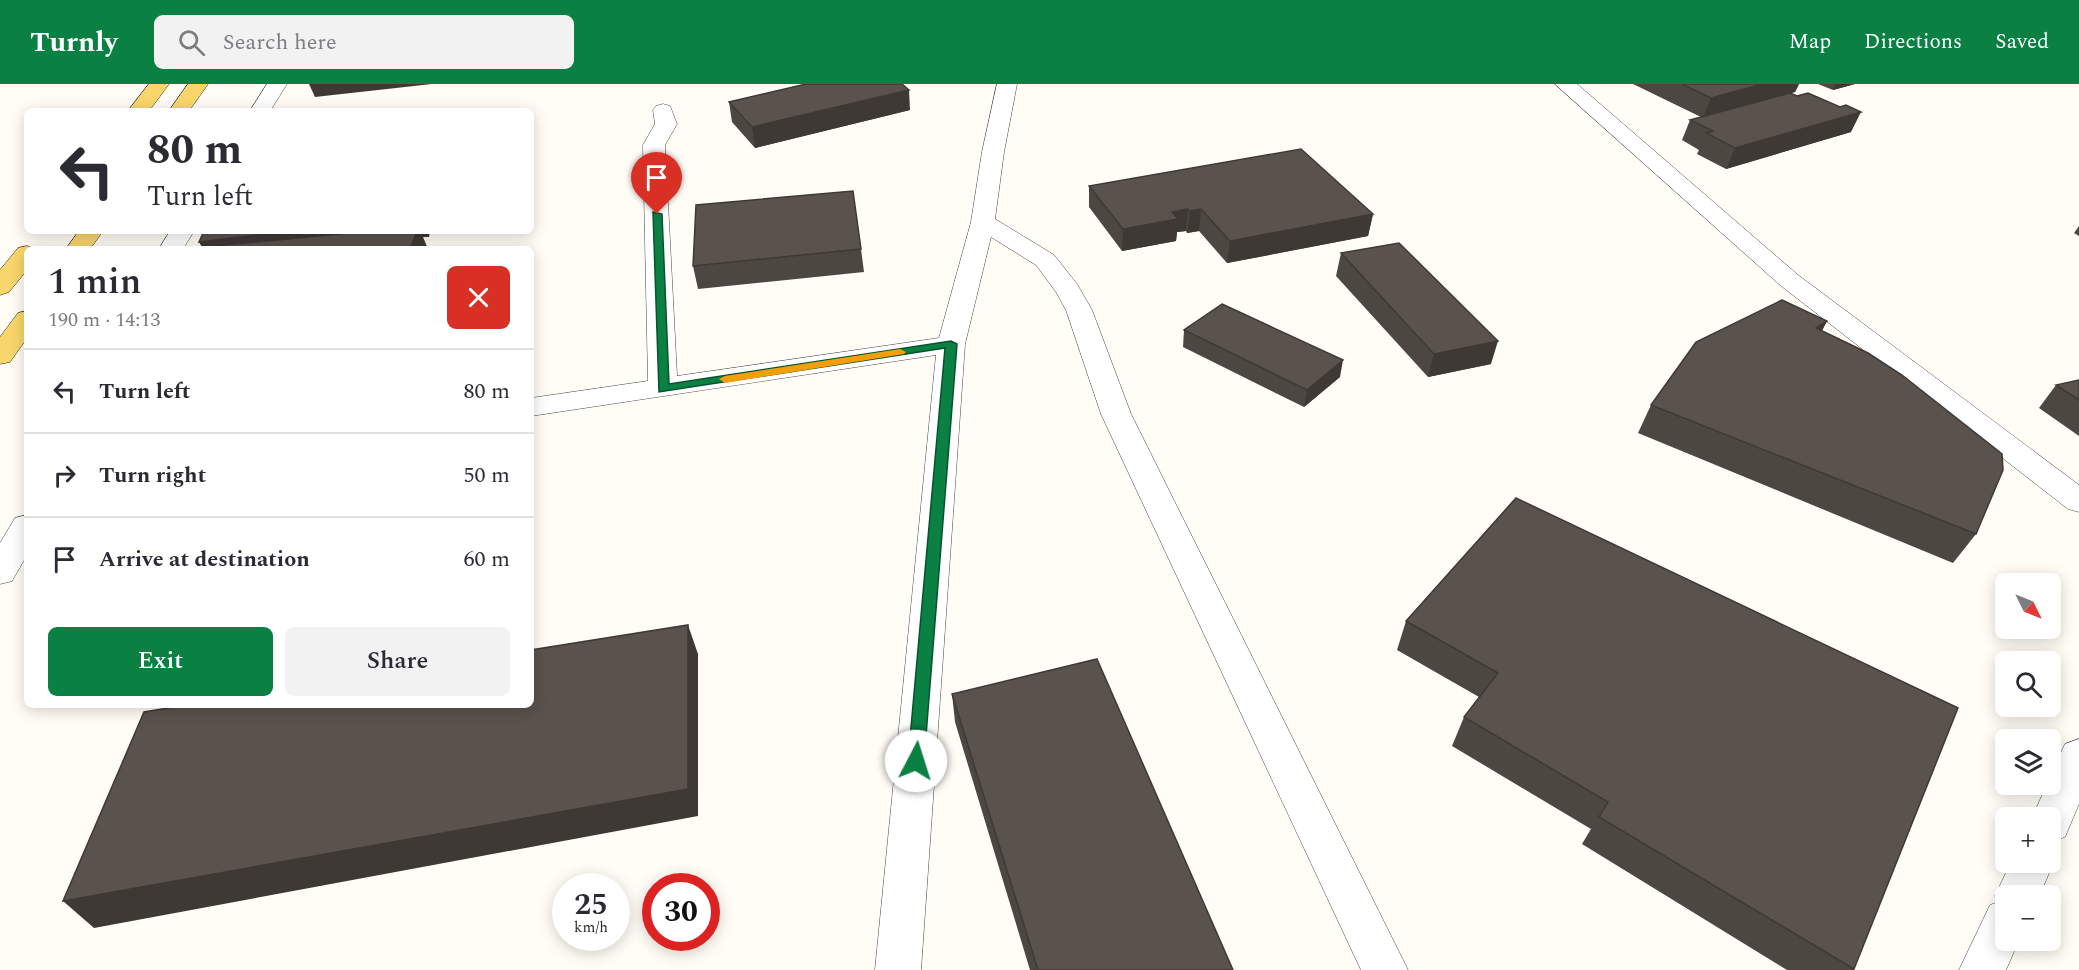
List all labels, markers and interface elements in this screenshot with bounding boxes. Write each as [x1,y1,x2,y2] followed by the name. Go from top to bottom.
[154,15,574,69] search box
[30,21,118,64] text: Turnly
[175,26,208,59] icon: search
[223,26,337,59] text: Search here
[1789,26,1831,58] text: Map
[1864,26,1962,58] text: Directions
[1995,26,2049,58] text: Saved
[147,119,242,182] text: 80 m
[48,132,126,210] icon: left
[631,152,682,214] pin
[640,161,673,194] icon: arrive
[147,176,253,218] text: Turn left
[48,255,141,310] text: 1 min
[447,266,510,329] button: close
[48,305,160,335] text: 190 m · 14:13
[48,375,81,408] icon: left
[99,375,191,408] text: Turn left
[464,375,510,408] text: 80 m
[48,459,81,492] icon: right
[99,459,206,492] text: Turn right
[464,459,510,492] text: 50 m
[48,543,81,576] icon: arrive
[99,543,310,576] text: Arrive at destination
[464,543,510,576] text: 60 m
[1995,573,2061,639] north arrow
[1995,573,2061,951] map controls
[48,627,273,696] button: Exit
[285,627,510,696] button: Share
[1995,651,2061,717] button: search
[884,729,948,793] position arrow
[1995,729,2061,795] button: layers
[1995,807,2061,873] button: +
[642,873,720,951] speed limit sign: 30
[574,882,608,928] text: 25
[1995,885,2061,951] button: −
[574,916,608,939] text: km/h

